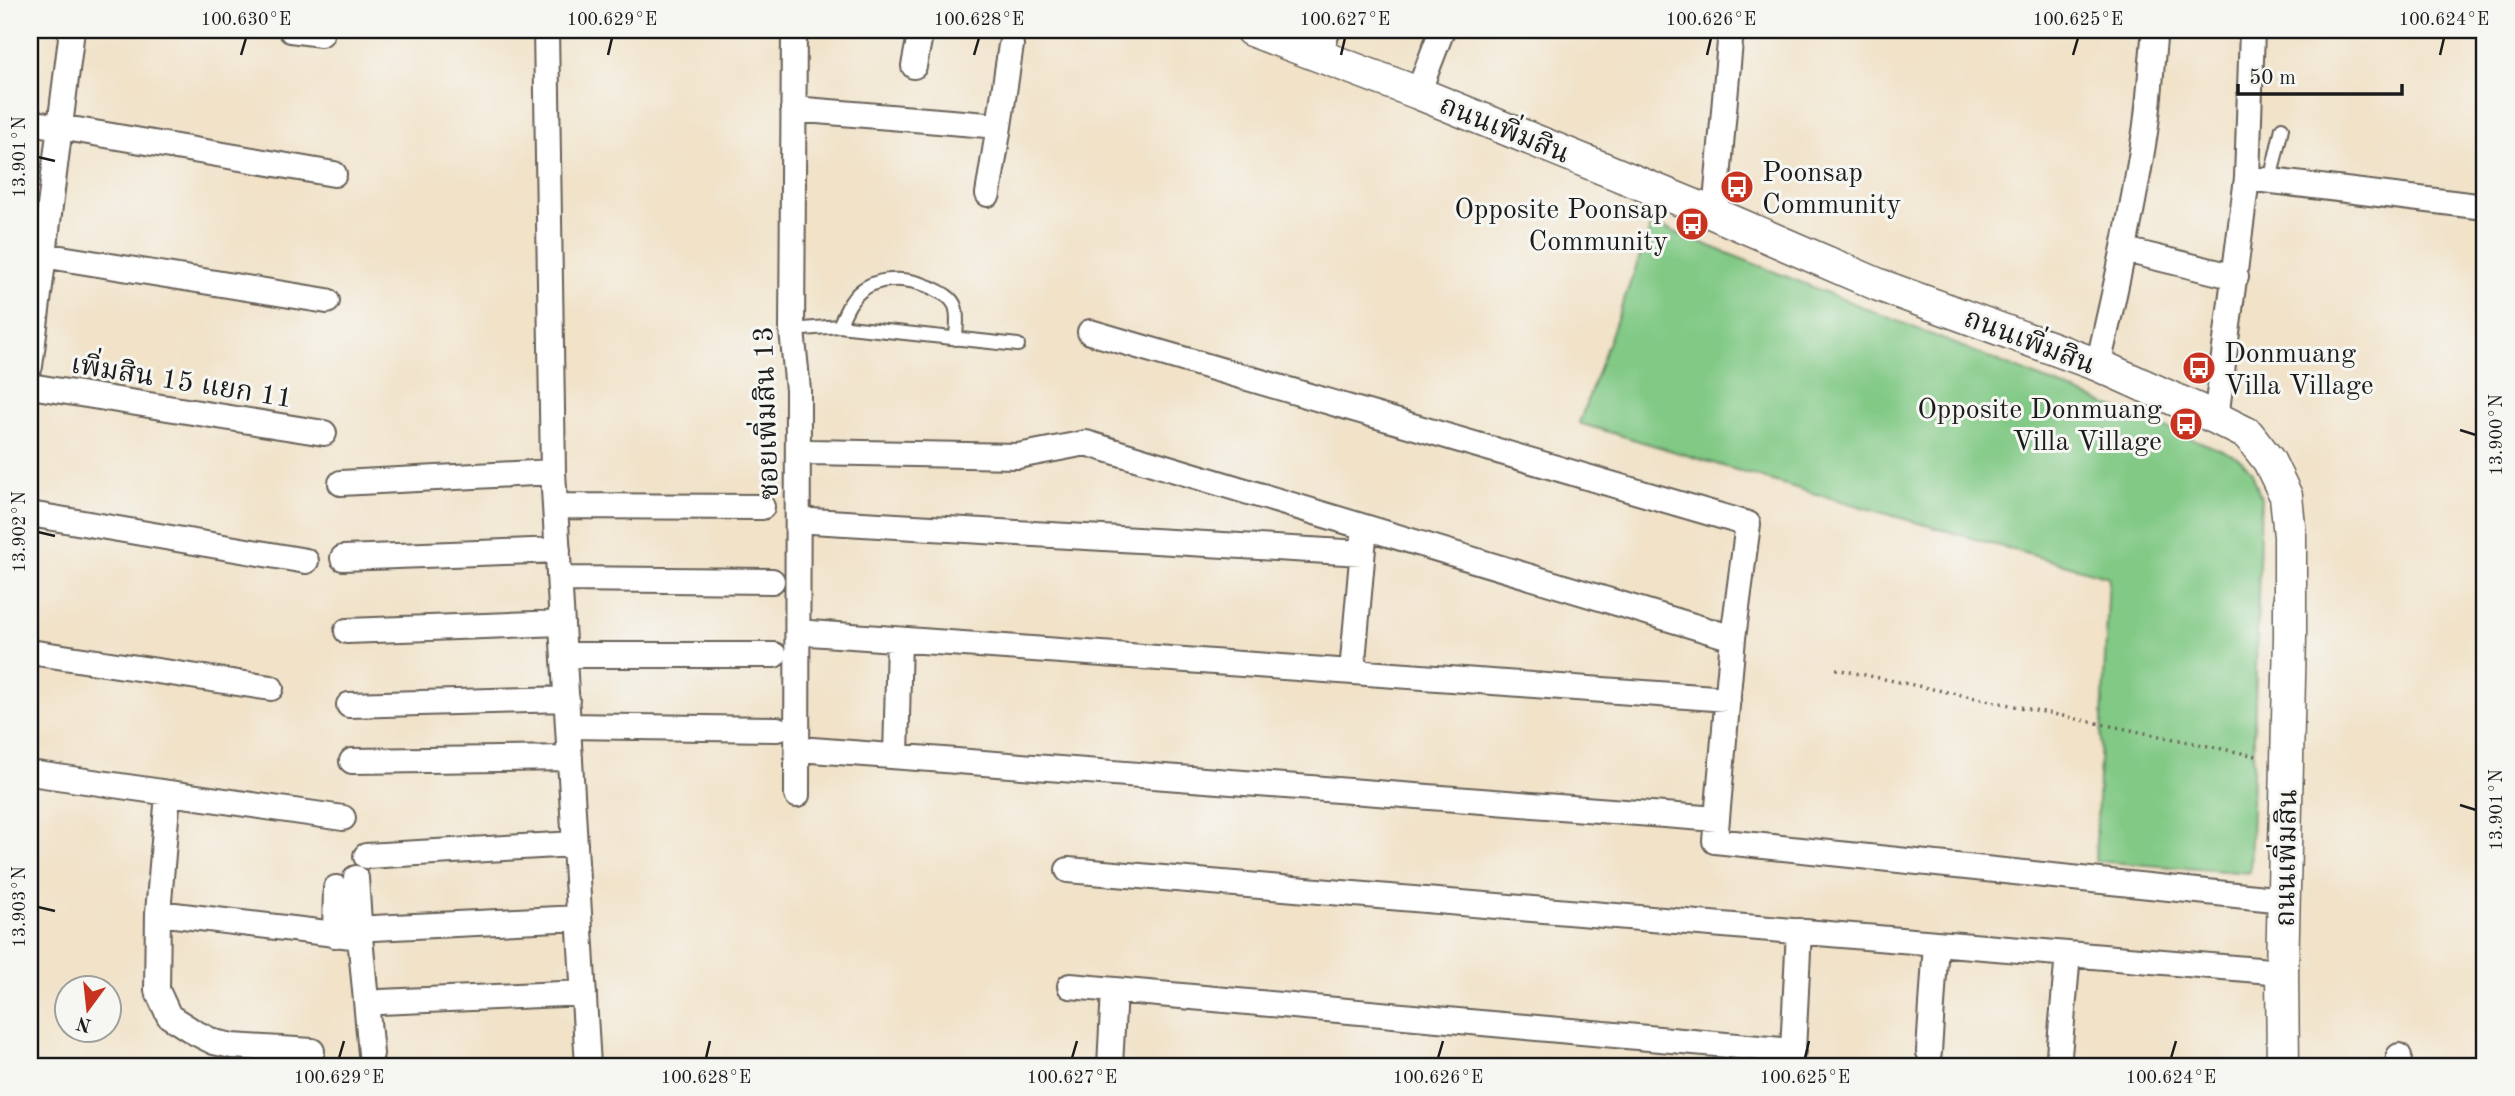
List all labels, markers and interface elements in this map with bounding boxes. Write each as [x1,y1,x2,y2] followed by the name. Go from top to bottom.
[201,11,291,29] text: 100.630°E
[567,11,657,29] text: 100.629°E
[934,11,1024,29] text: 100.628°E
[1300,11,1390,29] text: 100.627°E
[1666,11,1756,29] text: 100.626°E
[2033,11,2123,29] text: 100.625°E
[2399,11,2489,29] text: 100.624°E
[2238,52,2403,96] scale bar
[2249,68,2296,89] text: 50 m
[1435,84,1576,170] street label: ถนนเพิ่มสิน
[11,116,29,198] text: 13.901°N
[1762,160,1902,220] place label: Poonsap Community
[1718,168,1756,206] bus stop icon: Poonsap Community
[1454,197,1668,257] place label: Opposite Poonsap Community
[1673,205,1711,243] bus stop icon: Opposite Poonsap Community
[1960,297,2101,381] street label: ถนนเพิ่มสิน
[743,325,785,501] street label: ซอยเพิ่มสิน 13
[2224,341,2374,401] place label: Donmuang Villa Village
[69,343,296,414] street label: เพิ่มสิน 15 แยก 11
[2180,349,2218,387] bus stop icon: Donmuang Villa Village
[2488,394,2506,476] text: 13.900°N
[1917,397,2162,457] place label: Opposite Donmuang Villa Village
[2167,405,2205,443] bus stop icon: Opposite Donmuang Villa Village
[11,491,29,573] text: 13.902°N
[2488,769,2506,851] text: 13.901°N
[2264,789,2303,927] street label: ถนนเพิ่มสิน
[11,866,29,948] text: 13.903°N
[52,974,122,1044] north arrow
[74,1012,94,1034] text: N
[294,1069,384,1087] text: 100.629°E
[661,1069,751,1087] text: 100.628°E
[1027,1069,1117,1087] text: 100.627°E
[1393,1069,1483,1087] text: 100.626°E
[1760,1069,1850,1087] text: 100.625°E
[2126,1069,2216,1087] text: 100.624°E

